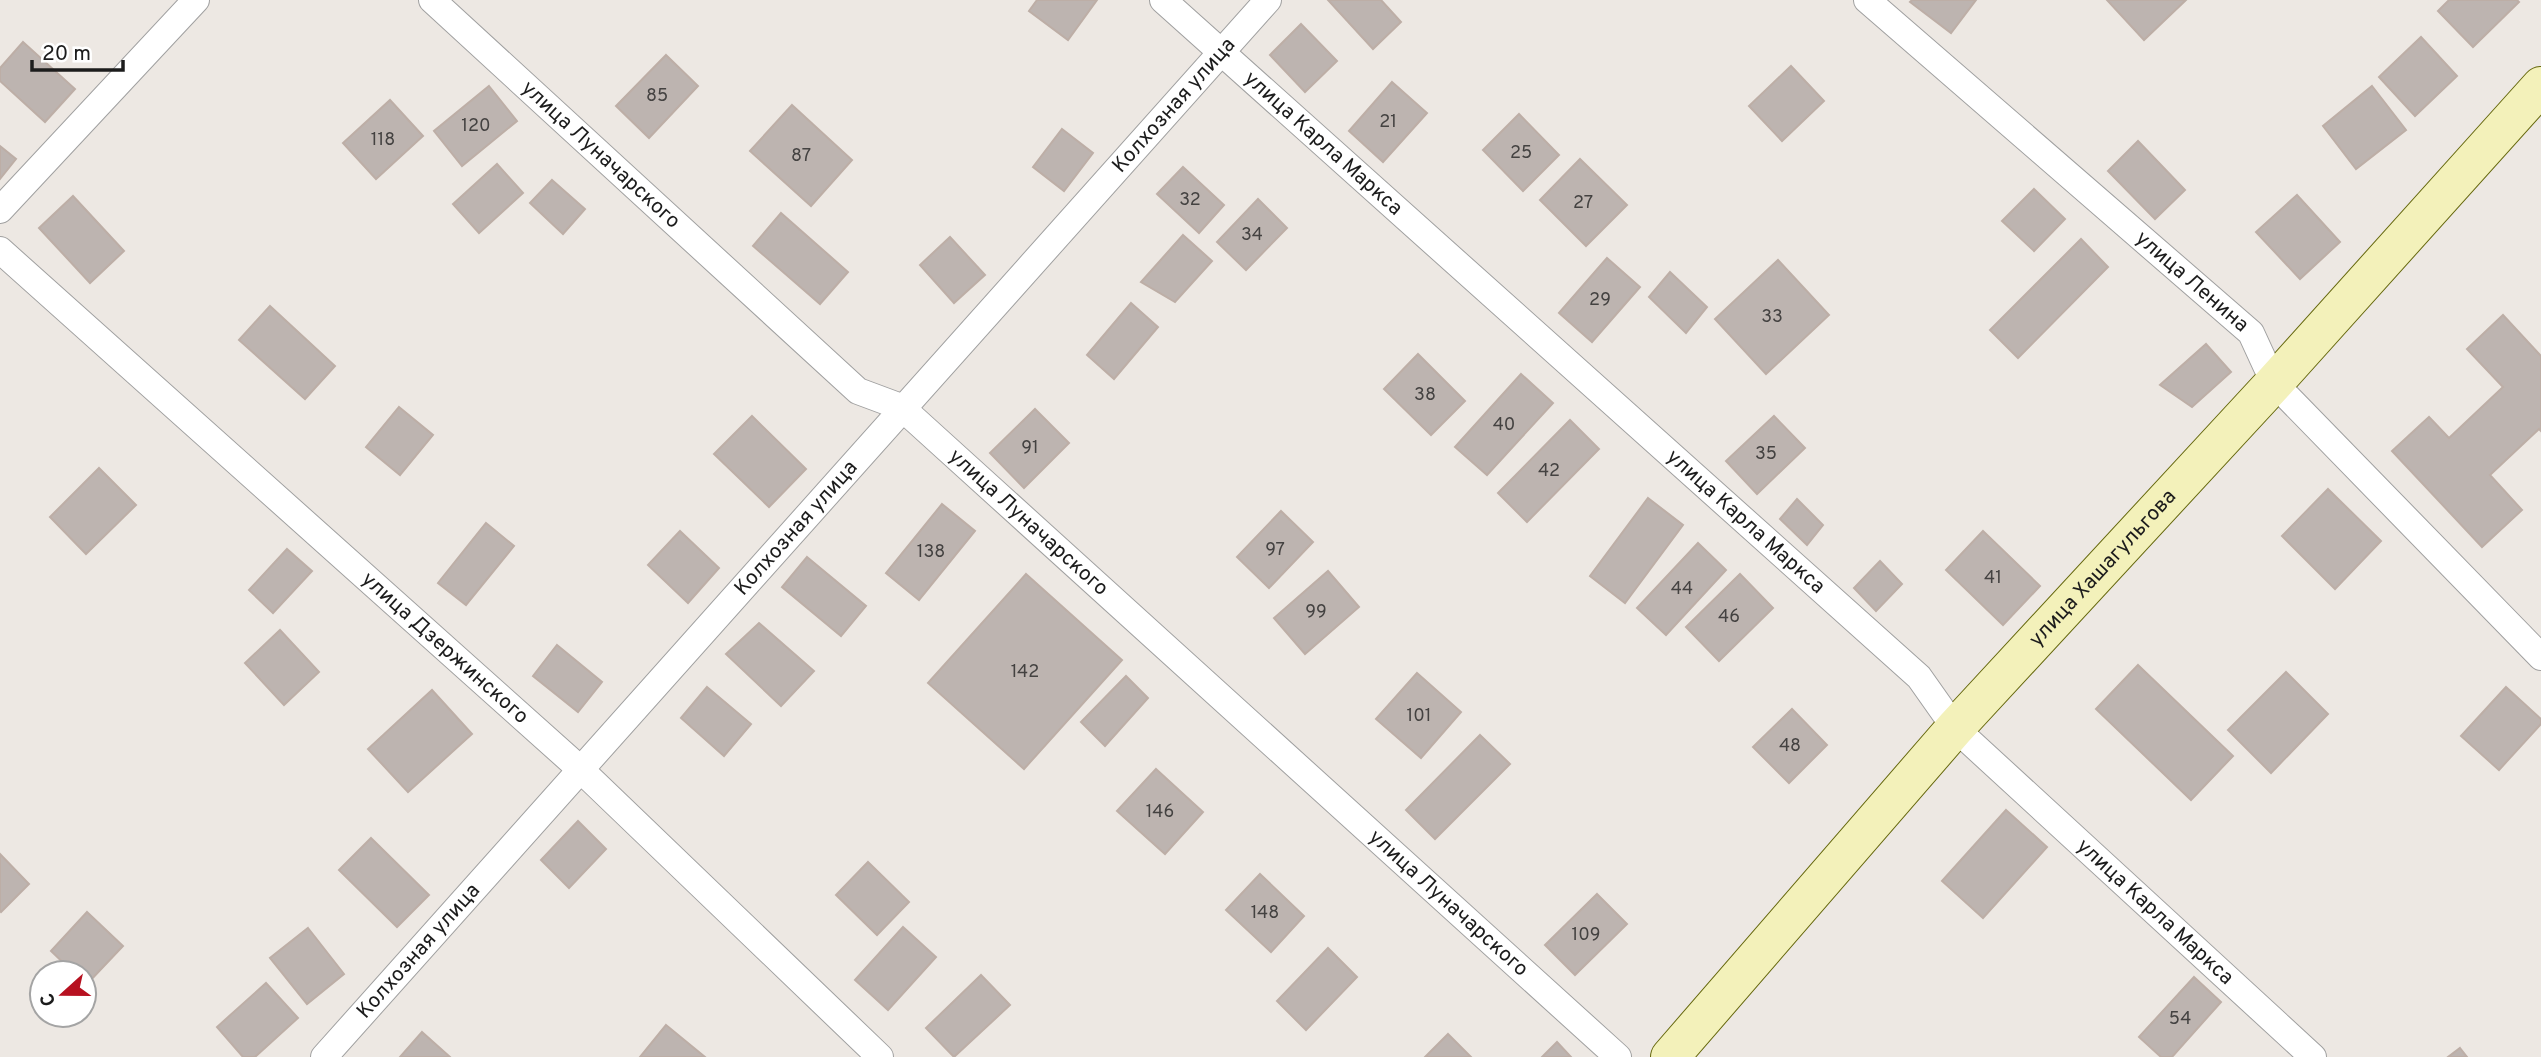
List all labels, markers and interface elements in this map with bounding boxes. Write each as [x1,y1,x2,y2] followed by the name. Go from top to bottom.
[32,28,122,72] scale bar
[1106,32,1242,179] street label: Колхозная улица
[42,41,91,68] text: 20 m
[1238,65,1408,222] street label: улица Карла Маркса
[515,75,686,235] street label: улица Луначарского
[646,85,668,108] house number: 85
[1379,111,1397,134] house number: 21
[461,115,491,138] house number: 120
[371,129,395,152] house number: 118
[1510,142,1532,165] house number: 25
[791,145,811,168] house number: 87
[1179,189,1201,212] house number: 32
[1573,192,1593,215] house number: 27
[1241,224,1263,247] house number: 34
[2129,225,2254,338] street label: улица Ленина
[1589,289,1611,312] house number: 29
[1761,306,1783,329] house number: 33
[1414,384,1436,407] house number: 38
[1493,414,1515,437] house number: 40
[1021,437,1039,460] house number: 91
[943,443,1114,602] street label: улица Луначарского
[1660,443,1831,600] street label: улица Карла Маркса
[1755,443,1777,466] house number: 35
[729,455,864,602] street label: Колхозная улица
[1538,460,1560,483] house number: 42
[2023,484,2182,653] street label: улица Хашагульгова
[1265,539,1285,562] house number: 97
[917,541,945,564] house number: 138
[356,566,534,730] street label: улица Дзержинского
[1984,567,2002,590] house number: 41
[1671,578,1693,601] house number: 44
[1305,601,1327,624] house number: 99
[1718,606,1740,629] house number: 46
[1011,661,1039,684] house number: 142
[1407,705,1431,728] house number: 101
[1779,735,1801,758] house number: 48
[1146,801,1174,824] house number: 146
[1363,824,1534,983] street label: улица Луначарского
[2071,833,2239,991] street label: улица Карла Маркса
[351,878,486,1024] street label: Колхозная улица
[1251,902,1279,925] house number: 148
[1571,924,1601,947] house number: 109
[28,959,98,1029] north arrow
[36,989,62,1009] text: С
[2169,1008,2191,1031] house number: 54

